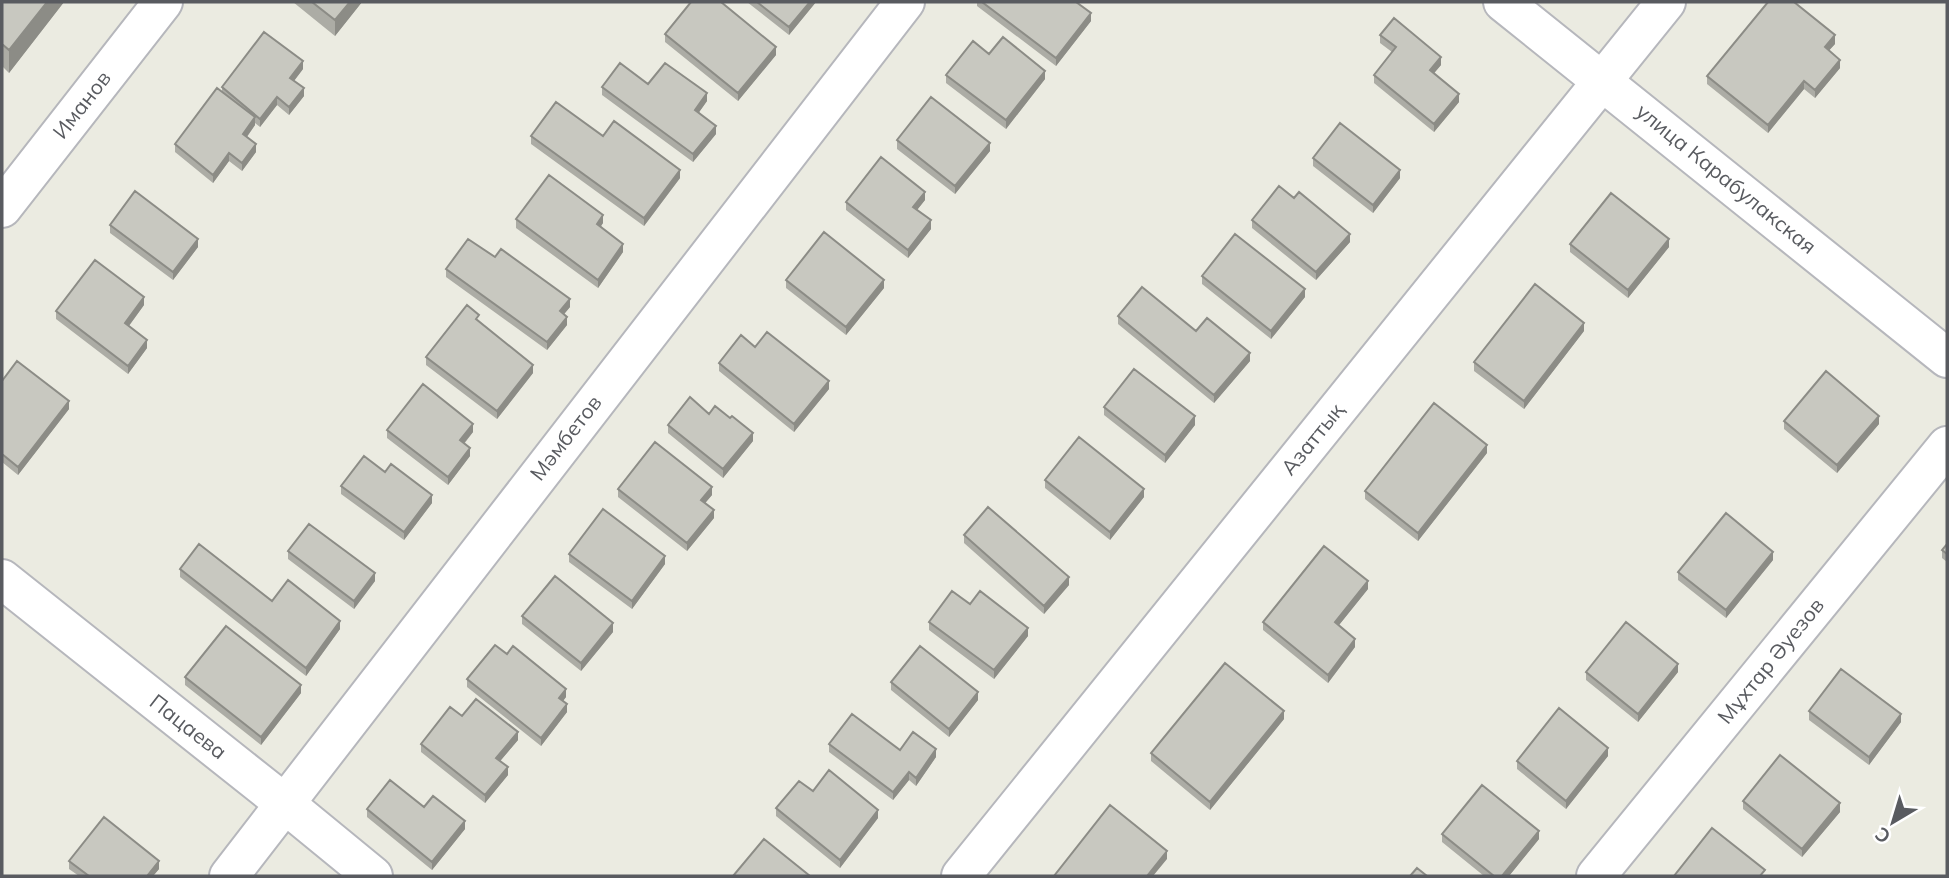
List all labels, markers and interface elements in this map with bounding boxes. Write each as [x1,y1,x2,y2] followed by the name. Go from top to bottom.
[47,65,116,144] street label: Иманов
[1631,98,1822,259] street label: улица Карабулакская
[524,390,607,485] street label: Мәмбетов
[1275,397,1349,480] street label: Азаттық
[1712,592,1829,729] street label: Мұхтар Әуезов
[145,688,232,764] street label: Пацаева
[1858,787,1928,857] north arrow
[1870,822,1895,849] text: С

